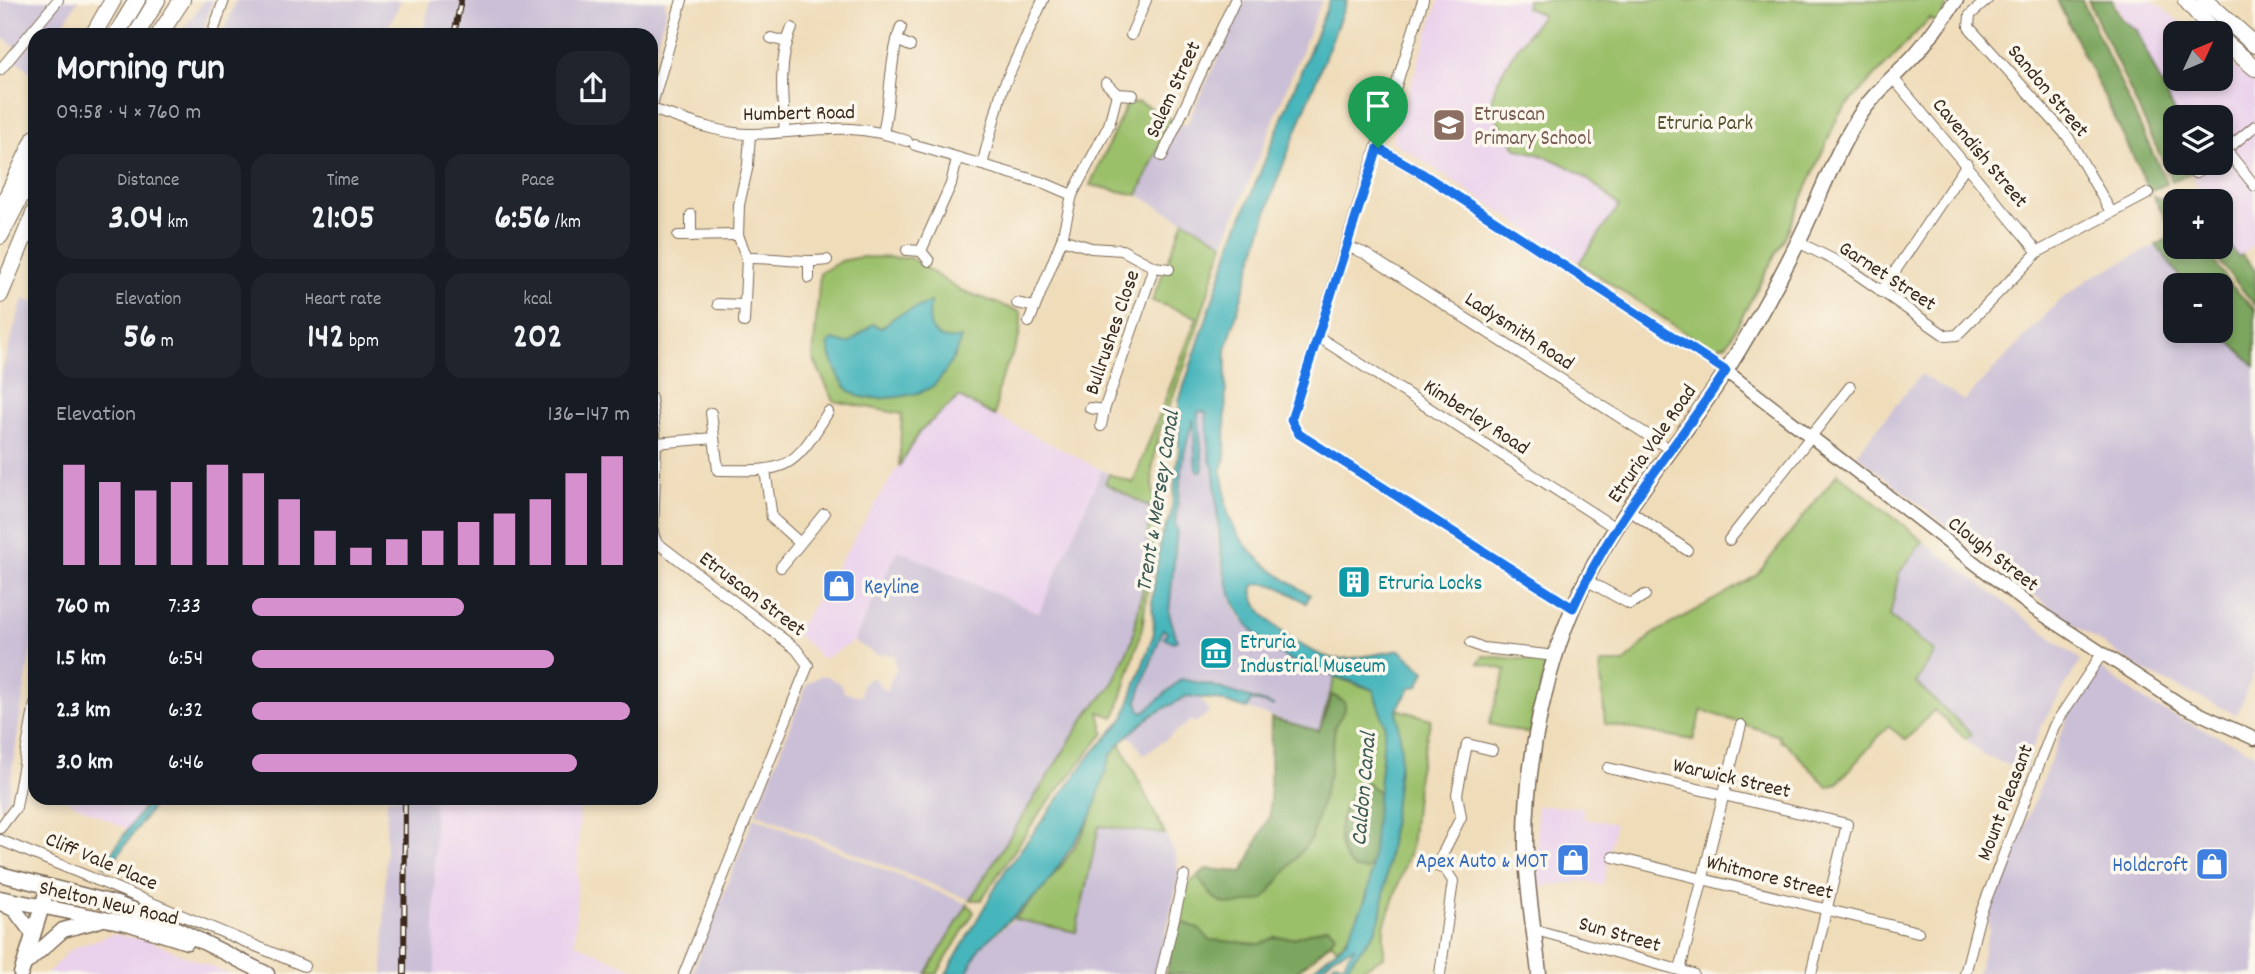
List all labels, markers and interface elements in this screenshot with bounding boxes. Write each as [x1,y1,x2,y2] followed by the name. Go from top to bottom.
[2163,21,2233,91] north arrow
[2163,21,2233,343] map controls
[1139,37,1210,144] street label: Salem Street
[1999,39,2095,145] street label: Sandon Street
[56,43,225,98] text: Morning run
[556,51,630,125] button: share
[1348,76,1408,148] pin
[1359,87,1397,125] icon: arrive
[1924,92,2034,216] street label: Cavendish Street
[56,97,201,130] text: 09:58 · 4 × 760 m
[743,99,855,131] street label: Humbert Road
[1474,101,1592,155] place label: Etruscan Primary School
[2163,105,2233,175] button: layers
[1430,106,1468,144] school or university icon: Etruscan Primary School
[1657,110,1753,140] park label: Etruria Park
[117,168,179,195] text: Distance
[327,168,359,195] text: Time
[521,168,554,195] text: Pace
[2163,189,2233,259] button: +
[108,195,163,245] text: 3.04
[311,195,375,245] text: 21:05
[494,195,551,245] text: 6:56
[163,210,188,237] text: km
[551,210,581,237] text: /km
[1832,235,1941,320] street label: Garnet Street
[1078,267,1149,399] street label: Bullrushes Close
[2163,273,2233,343] button: −
[1458,286,1579,379] street label: Ladysmith Road
[115,287,181,314] text: Elevation
[305,287,381,314] text: Heart rate
[523,287,552,314] text: kcal
[123,314,156,364] text: 56
[307,314,345,364] text: 142
[513,314,563,364] text: 202
[156,329,174,356] text: m
[345,329,379,356] text: bpm
[1416,373,1534,464] street label: Kimberley Road
[1601,379,1706,510] street label: Etruria Vale Road
[56,399,136,432] text: Elevation
[548,399,630,432] text: 136–147 m
[1129,407,1190,595] water label: Trent & Mersey Canal
[1940,510,2044,601] street label: Clough Street
[692,545,811,646] street label: Etruscan Street
[1335,563,1373,601] building icon: Etruria Locks
[820,567,858,605] shop icon: Keyline
[1378,570,1482,600] place label: Etruria Locks
[864,574,919,604] place label: Keyline
[56,591,110,624] text: 760 m
[168,591,201,624] text: 7:33
[1240,629,1386,683] place label: Etruria Industrial Museum
[1197,634,1235,672] museum icon: Etruria Industrial Museum
[56,643,106,676] text: 1.5 km
[168,643,203,676] text: 6:54
[56,695,111,728] text: 2.3 km
[168,695,203,728] text: 6:32
[1344,730,1387,847] water label: Caldon Canal
[1971,740,2043,866] street label: Mount Pleasant
[56,747,113,780] text: 3.0 km
[168,747,204,780] text: 6:46
[1670,752,1793,808] street label: Warwick Street
[40,826,162,900] street label: Cliff Vale Place
[1554,841,1592,879] shop icon: Apex Auto & MOT
[2193,845,2231,883] shop icon: Holdcroft
[1416,848,1549,878] place label: Apex Auto & MOT
[1703,849,1836,909] street label: Whitmore Street
[2112,852,2188,882] place label: Holdcroft
[36,874,181,936] street label: Shelton New Road
[1575,910,1664,962] street label: Sun Street

